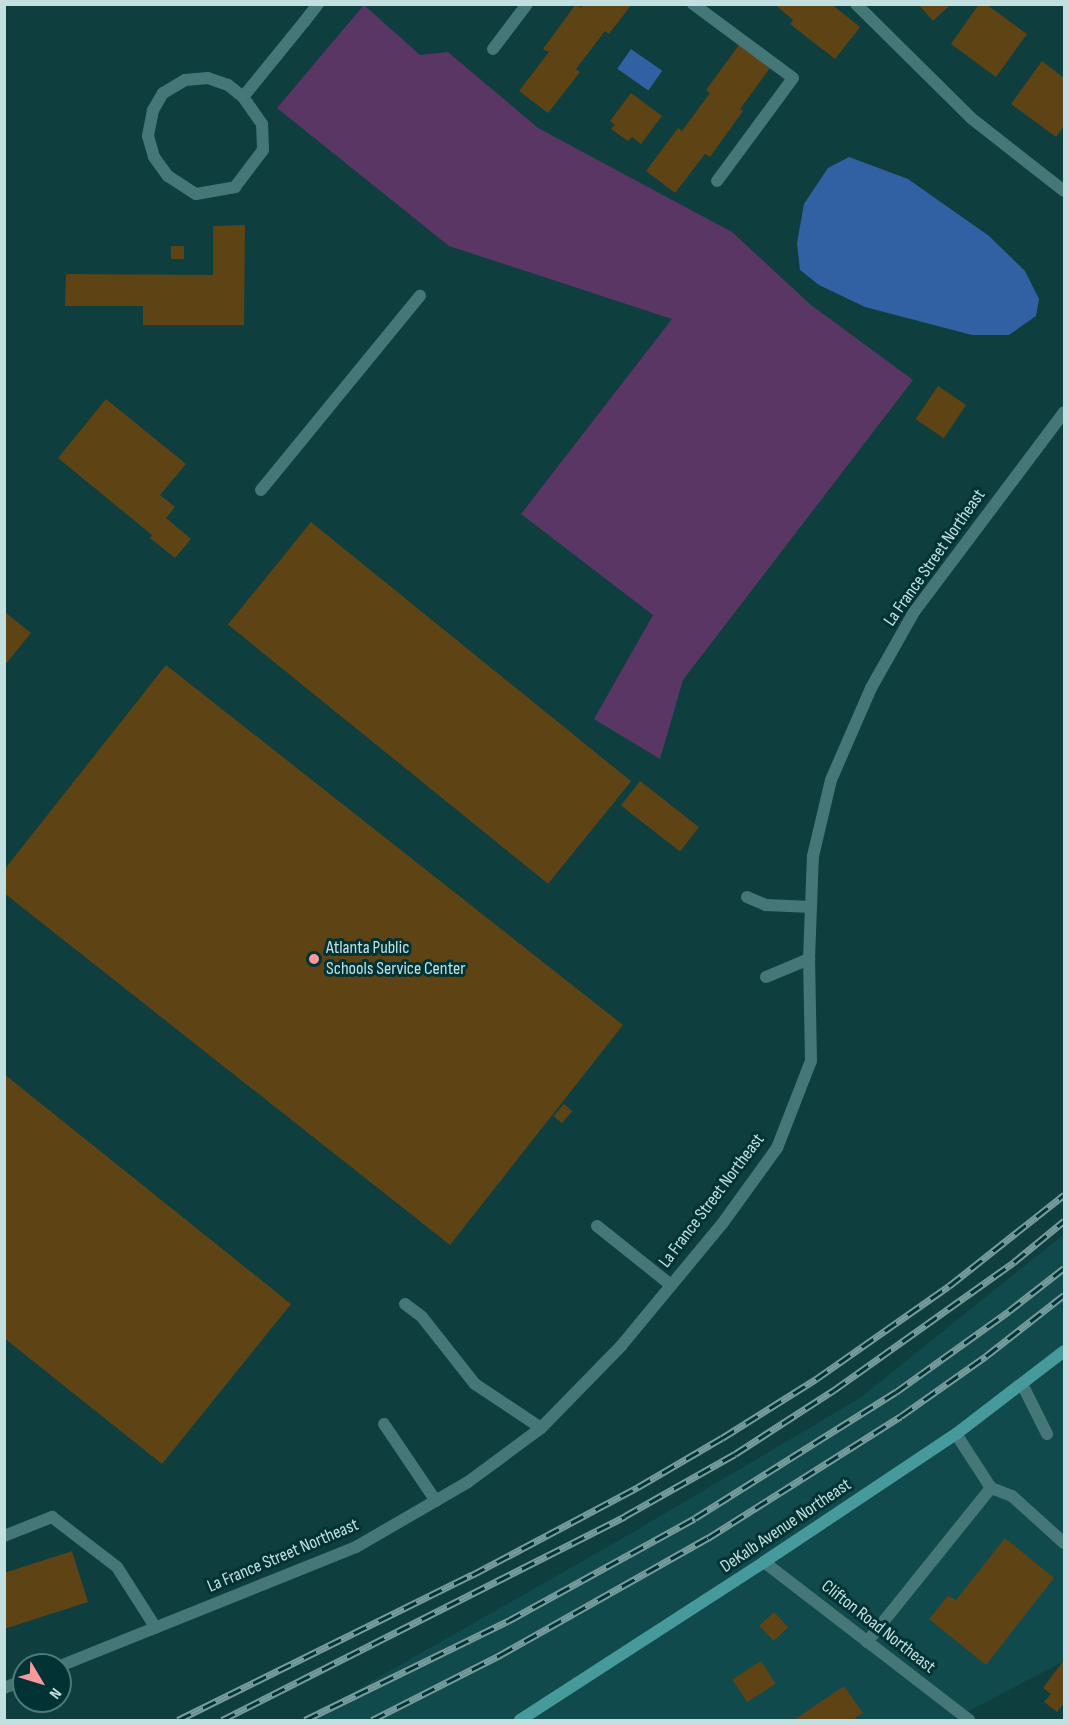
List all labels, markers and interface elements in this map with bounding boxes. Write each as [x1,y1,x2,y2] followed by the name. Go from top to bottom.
[880,485,990,631] street label: La France Street Northeast
[326,938,465,980] place label: Atlanta Public Schools Service Center
[307,952,321,966] marker: Atlanta Public Schools Service Center
[655,1130,769,1272] street label: La France Street Northeast
[717,1474,855,1578] street label: DeKalb Avenue Northeast
[204,1514,362,1598] street label: La France Street Northeast
[817,1576,939,1678] street label: Clifton Road Northeast
[12,1653,72,1713] north arrow
[45,1684,65,1702] text: N

